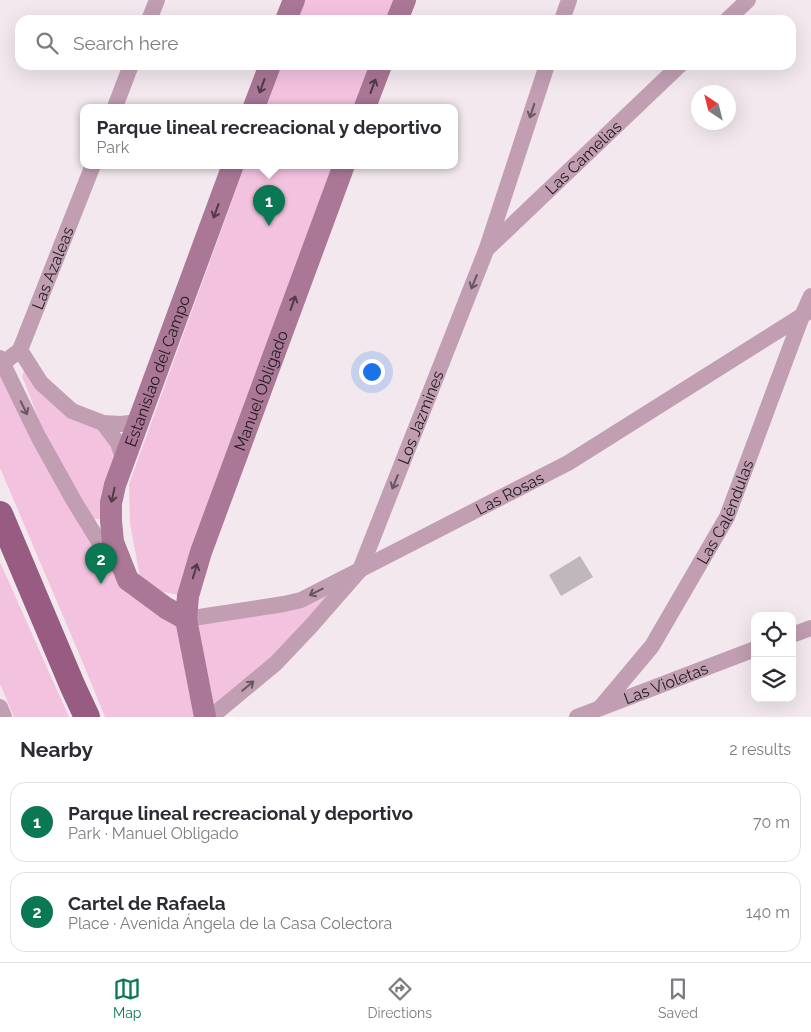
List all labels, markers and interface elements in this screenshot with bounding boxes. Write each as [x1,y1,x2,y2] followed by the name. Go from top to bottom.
[15,15,796,70] search box
[33,29,61,57] icon: search
[73,32,179,54] text: Search here
[257,78,266,93] one-way arrow
[369,79,378,94] one-way arrow
[691,85,736,130] north arrow
[527,103,536,119] one-way arrow
[80,104,458,169] popup
[96,116,442,138] text: Parque lineal recreacional y deportivo
[541,117,626,198] street label: Las Camelias
[96,138,129,157] text: Park
[253,185,285,226] pin: 1
[211,202,220,218] one-way arrow
[28,224,78,312] street label: Las Azaleas
[469,274,478,289] one-way arrow
[121,293,194,449] street label: Estanislao del Campo
[289,296,298,312] one-way arrow
[230,328,292,453] street label: Manuel Obligado
[359,359,385,385] your location
[394,368,448,467] street label: Los Jazmines
[20,400,29,415] one-way arrow
[693,457,758,568] street label: Las Caléndulas
[473,468,547,519] street label: Las Rosas
[390,473,399,489] one-way arrow
[108,486,117,502] one-way arrow
[85,543,117,584] pin: 2
[191,564,201,580] one-way arrow
[309,588,324,597] one-way arrow
[751,612,796,702] map controls
[751,612,796,657] button: locate
[751,657,796,702] button: layers
[621,659,711,708] street label: Las Violetas
[241,680,254,691] one-way arrow
[20,737,93,762] text: Nearby
[729,740,791,759] text: 2 results
[68,802,413,824] text: Parque lineal recreacional y deportivo
[33,813,41,832] text: 1
[753,813,790,832] text: 70 m
[68,824,239,843] text: Park · Manuel Obligado
[68,892,226,914] text: Cartel de Rafaela
[32,903,42,922] text: 2
[746,903,790,922] text: 140 m
[68,914,392,933] text: Place · Avenida Ángela de la Casa Colectora
[113,975,141,1021] tab: Map
[367,975,432,1021] tab: Directions
[658,975,698,1021] tab: Saved

